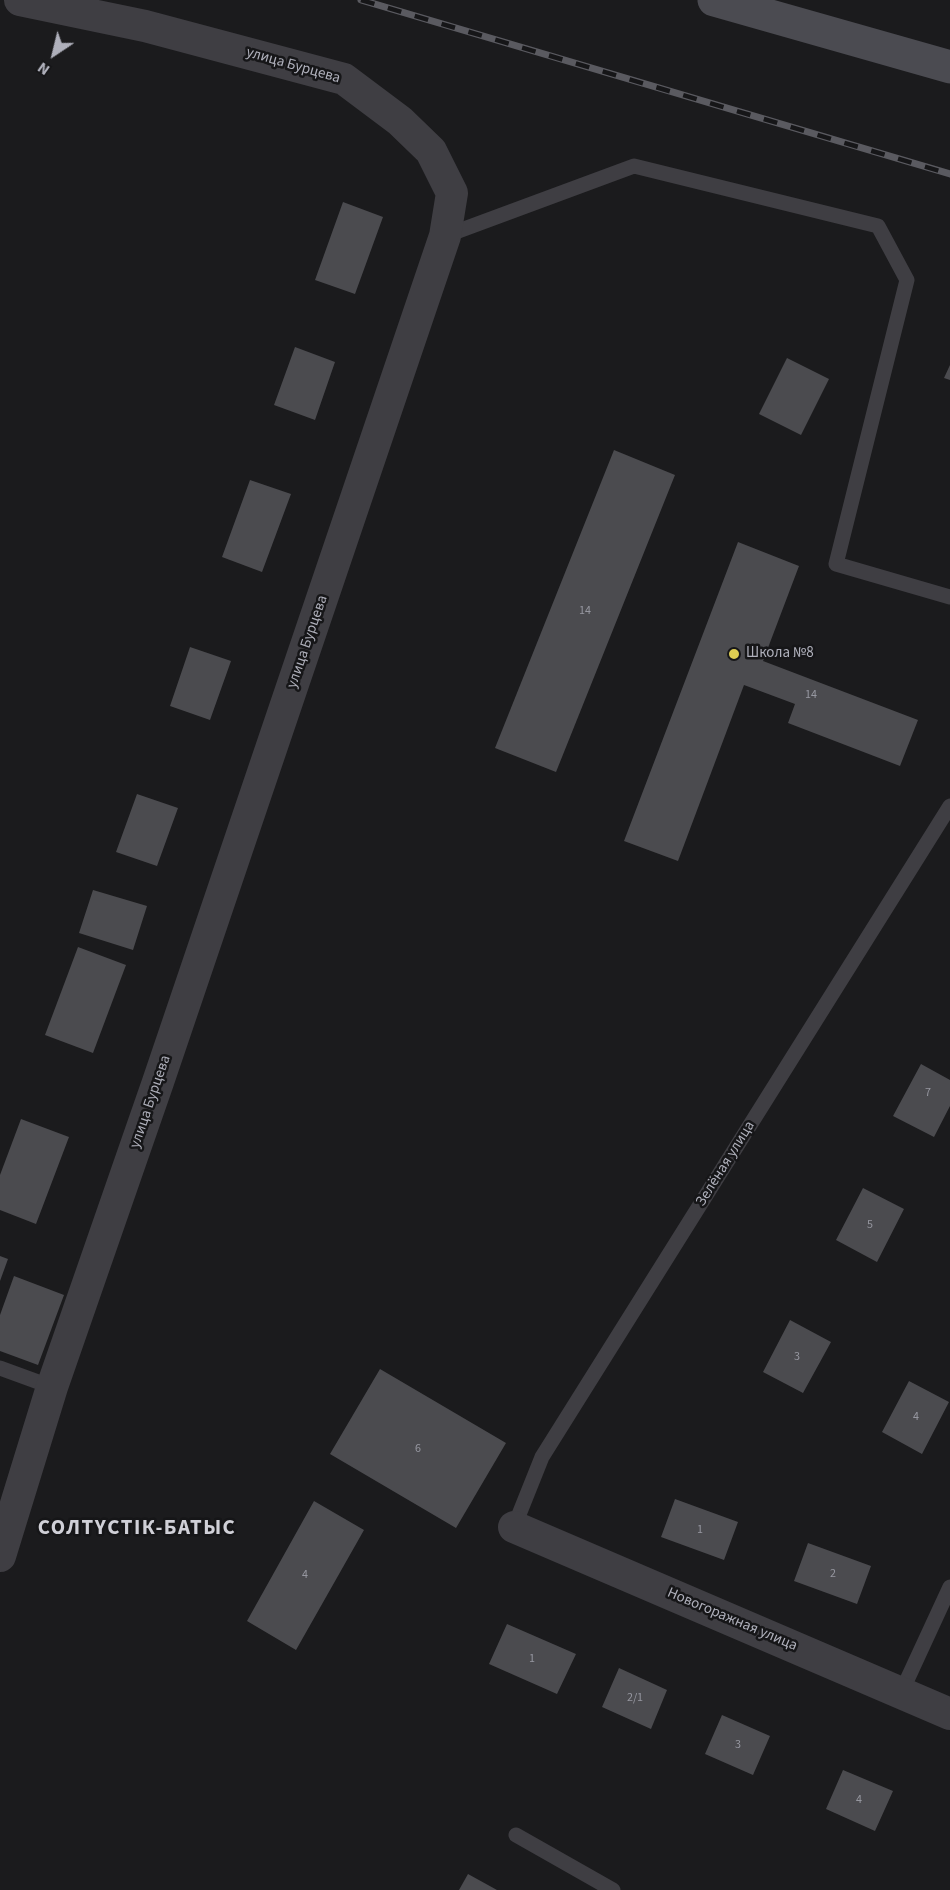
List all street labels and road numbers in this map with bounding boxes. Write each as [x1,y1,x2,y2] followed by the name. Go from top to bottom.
[244,44,342,88] street label: улица Бурцева
[284,593,332,691] street label: улица Бурцева
[127,1053,175,1151] street label: улица Бурцева
[693,1118,759,1210] street label: Зелёная улица
[664,1584,800,1656] street label: Новогоражная улица

